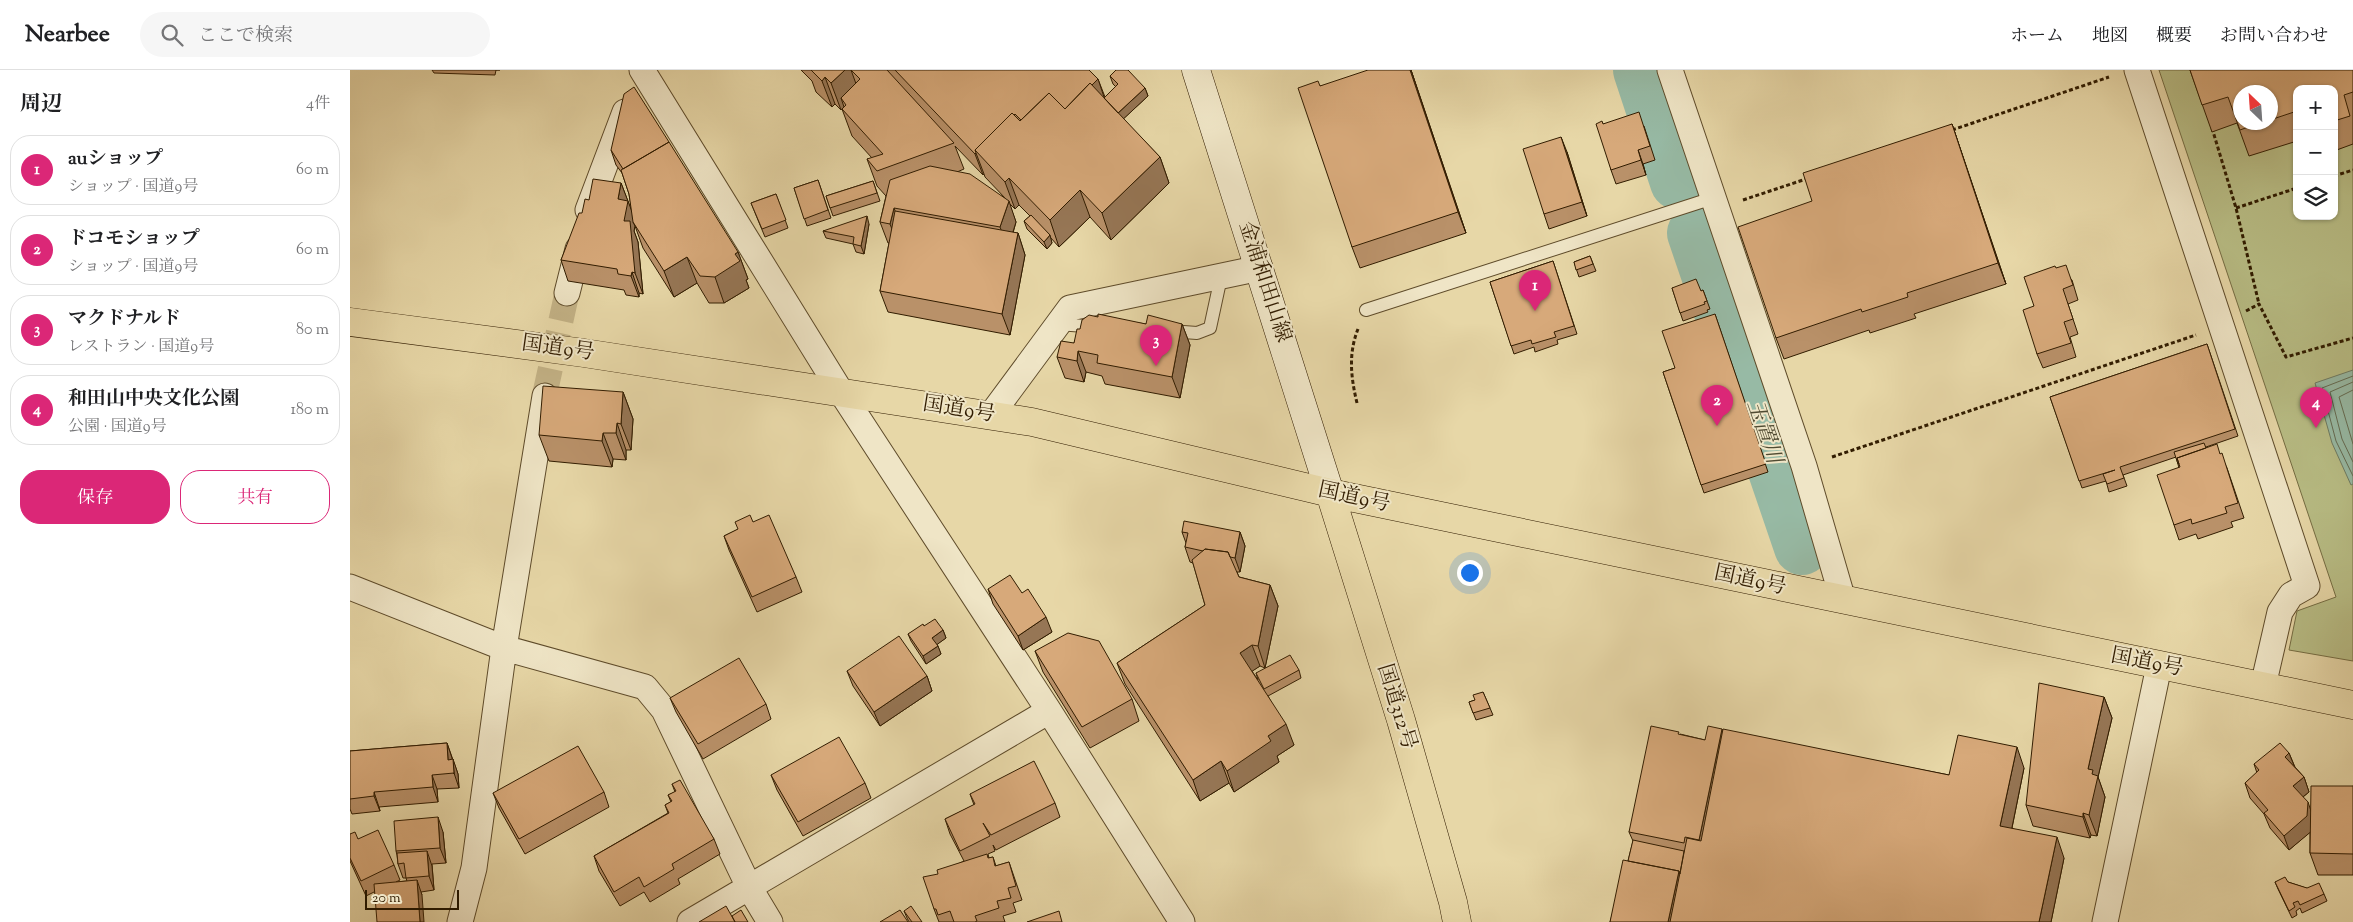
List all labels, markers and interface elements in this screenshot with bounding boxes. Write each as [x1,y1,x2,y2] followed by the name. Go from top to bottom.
[140,12,490,57] search box
[25,18,110,52] text: Nearbee
[158,21,186,49] icon: search
[198,23,293,50] text: ここで検索
[2010,24,2064,50] text: ホーム
[2092,24,2128,50] text: 地図
[2156,24,2192,50] text: 概要
[2220,24,2328,50] text: お問い合わせ
[2233,85,2278,130] north arrow
[2293,85,2338,220] map controls
[2293,85,2338,130] button: +
[20,90,62,120] text: 周辺
[306,93,330,116] text: 4件
[2293,130,2338,175] button: −
[68,146,163,173] text: auショップ
[34,159,40,182] text: 1
[296,159,329,182] text: 60 m
[2293,175,2338,220] button: layers
[68,176,198,199] text: ショップ · 国道9号
[1230,217,1298,347] street label: 金浦和田山線
[68,226,200,253] text: ドコモショップ
[33,239,41,262] text: 2
[296,239,329,262] text: 60 m
[68,256,198,279] text: ショップ · 国道9号
[1519,270,1551,311] pin: 1
[68,306,181,333] text: マクドナルド
[34,319,40,342] text: 3
[296,319,329,342] text: 80 m
[1140,325,1172,366] pin: 3
[520,329,596,369] street label: 国道9号
[68,336,214,359] text: レストラン · 国道9号
[1701,385,1733,426] pin: 2
[68,386,239,413] text: 和田山中央文化公園
[2300,387,2332,428] pin: 4
[920,389,998,431] street label: 国道9号
[1737,396,1790,470] water label: 玉置川
[33,399,41,422] text: 4
[290,399,329,422] text: 180 m
[68,416,167,439] text: 公園 · 国道9号
[20,470,170,524] button: 保存
[180,470,330,524] button: 共有
[1315,476,1393,520] street label: 国道9号
[1711,559,1789,603] street label: 国道9号
[1457,560,1483,586] your location
[2108,641,2186,685] street label: 国道9号
[1369,660,1423,754] street label: 国道312号
[365,887,459,910] scale bar
[372,889,401,909] text: 20 m

